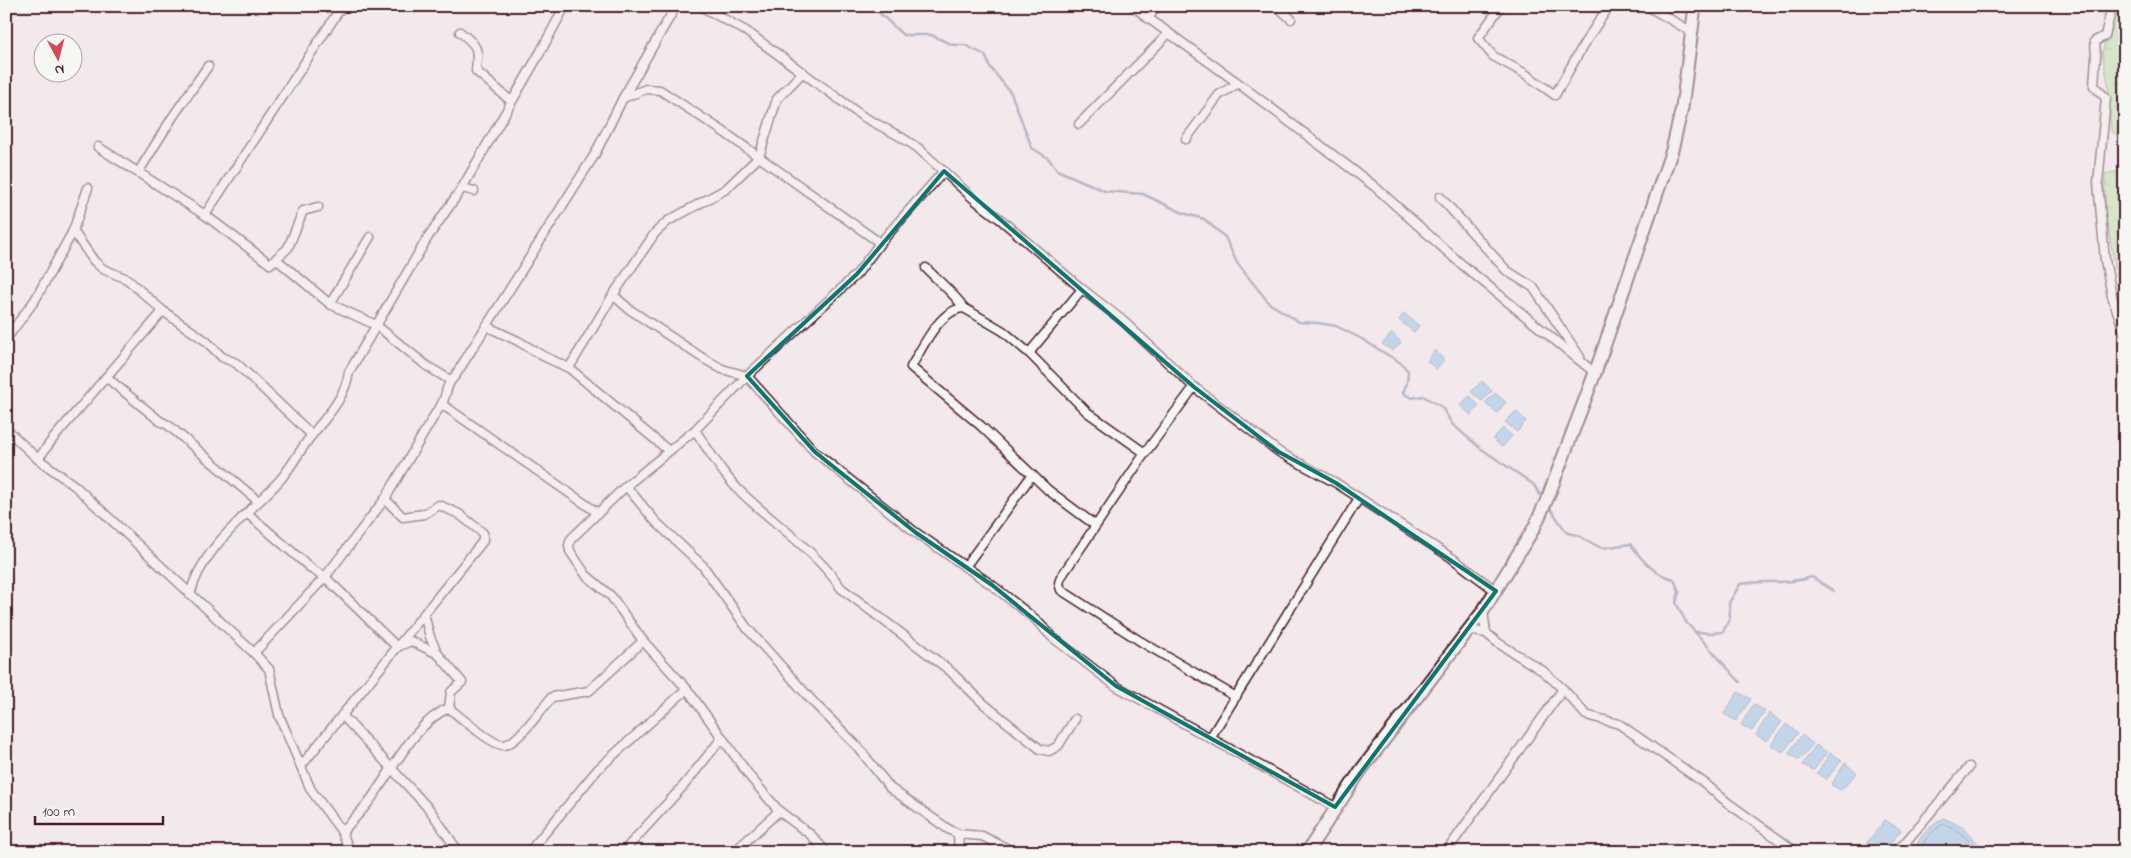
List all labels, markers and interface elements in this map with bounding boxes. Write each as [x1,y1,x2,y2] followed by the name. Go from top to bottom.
[32,32,82,82] north arrow
[53,58,65,80] text: N
[35,793,162,825] scale bar
[42,801,75,823] text: 100 m

